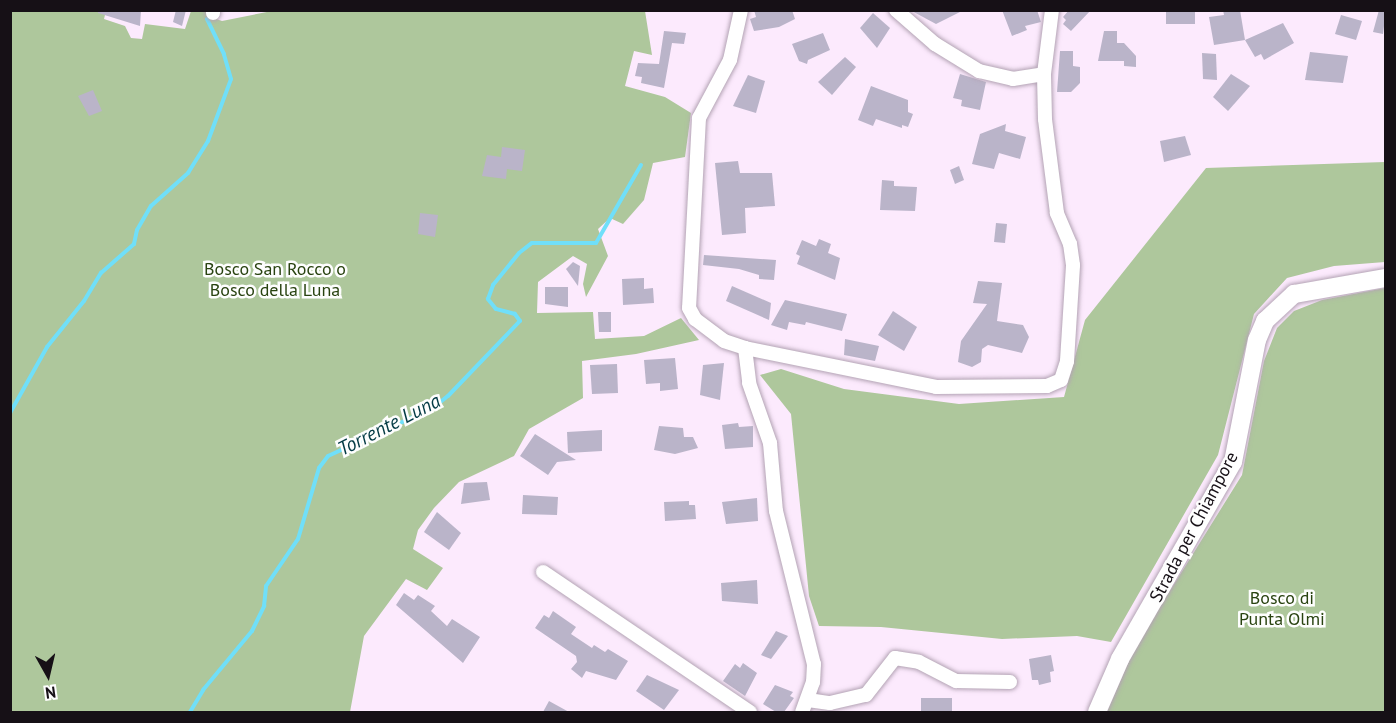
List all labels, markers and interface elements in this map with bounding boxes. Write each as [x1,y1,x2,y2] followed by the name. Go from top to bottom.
[204,259,346,302] park label: Bosco San Rocco o Bosco della Luna
[334,389,444,461] water label: Torrente Luna
[1145,448,1243,606] street label: Strada per Chiampore
[1239,588,1325,630] park label: Bosco di Punta Olmi
[18,645,78,705] north arrow
[44,682,57,703] text: N

